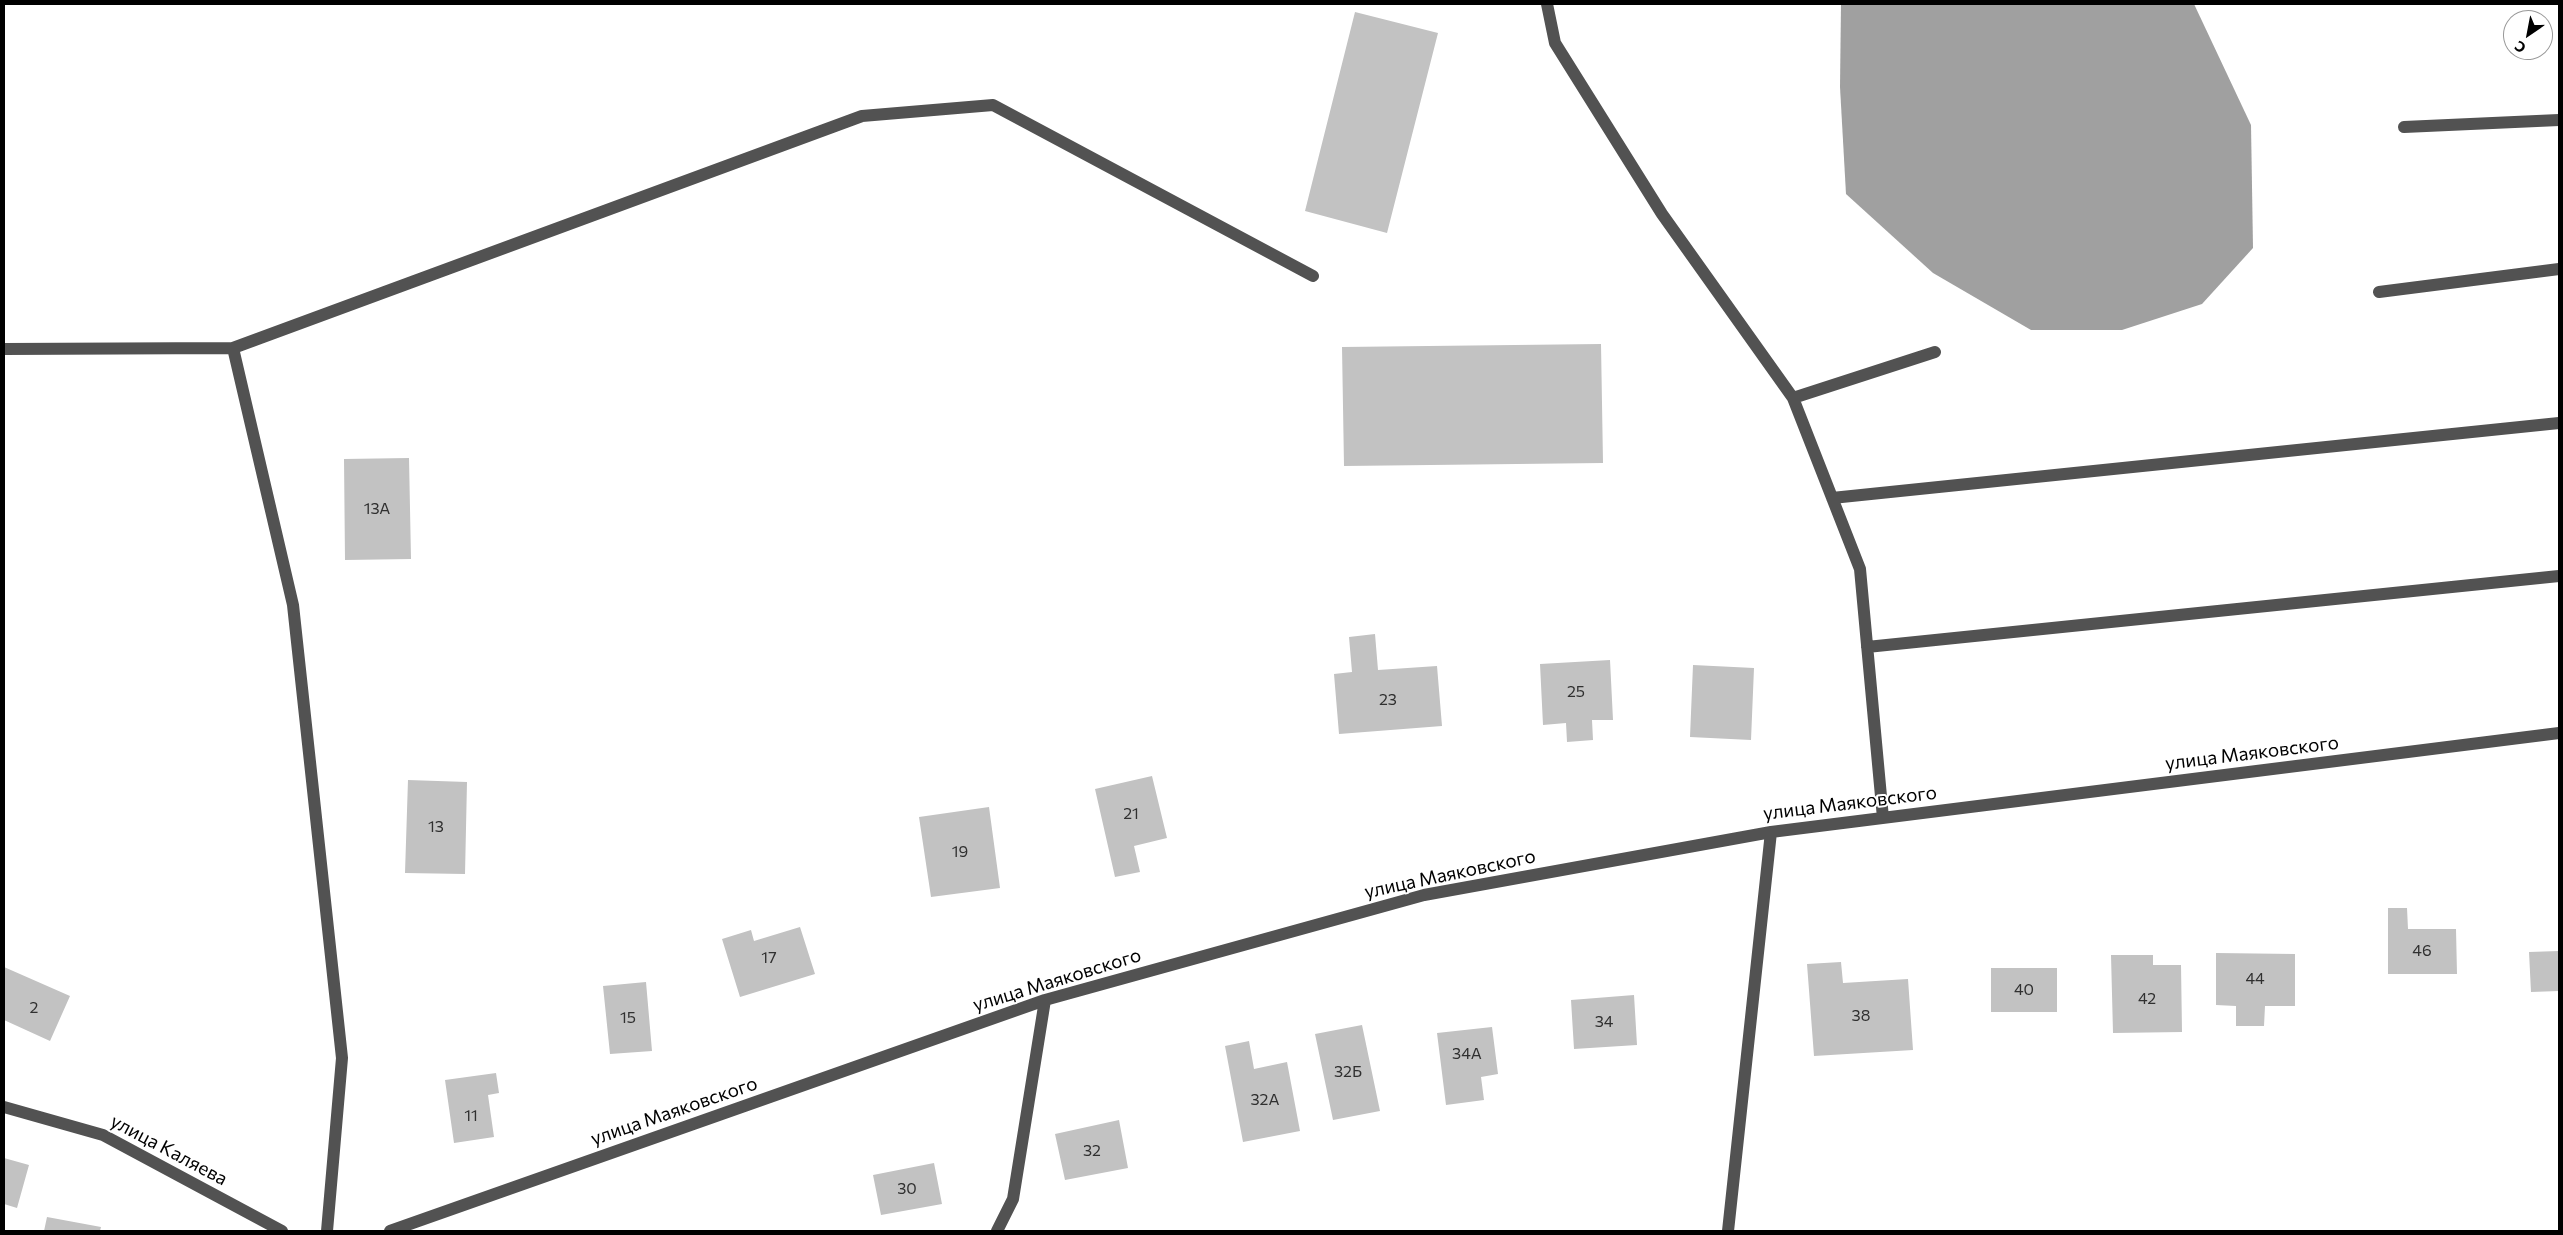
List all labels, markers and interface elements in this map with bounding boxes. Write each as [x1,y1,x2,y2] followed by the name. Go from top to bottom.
[2503,10,2553,60] north arrow
[2511,37,2529,57] text: С
[364,499,390,519] house number: 13А
[1567,682,1585,702] house number: 25
[1379,690,1397,710] house number: 23
[2164,731,2340,775] street label: улица Маяковского
[1762,781,1938,825] street label: улица Маяковского
[1123,804,1139,824] house number: 21
[428,817,444,837] house number: 13
[952,842,968,862] house number: 19
[1362,845,1538,903] street label: улица Маяковского
[2412,941,2432,961] house number: 46
[970,944,1144,1016] street label: улица Маяковского
[761,948,777,968] house number: 17
[2245,969,2265,989] house number: 44
[2014,980,2034,1000] house number: 40
[2138,989,2156,1009] house number: 42
[30,998,38,1018] house number: 2
[1852,1006,1870,1026] house number: 38
[620,1008,636,1028] house number: 15
[1595,1012,1613,1032] house number: 34
[1452,1044,1482,1064] house number: 34А
[1334,1062,1362,1082] house number: 32Б
[588,1072,760,1150] street label: улица Маяковского
[1251,1090,1279,1110] house number: 32А
[464,1106,478,1126] house number: 11
[107,1110,231,1190] street label: улица Каляева
[1083,1141,1101,1161] house number: 32
[897,1179,917,1199] house number: 30

